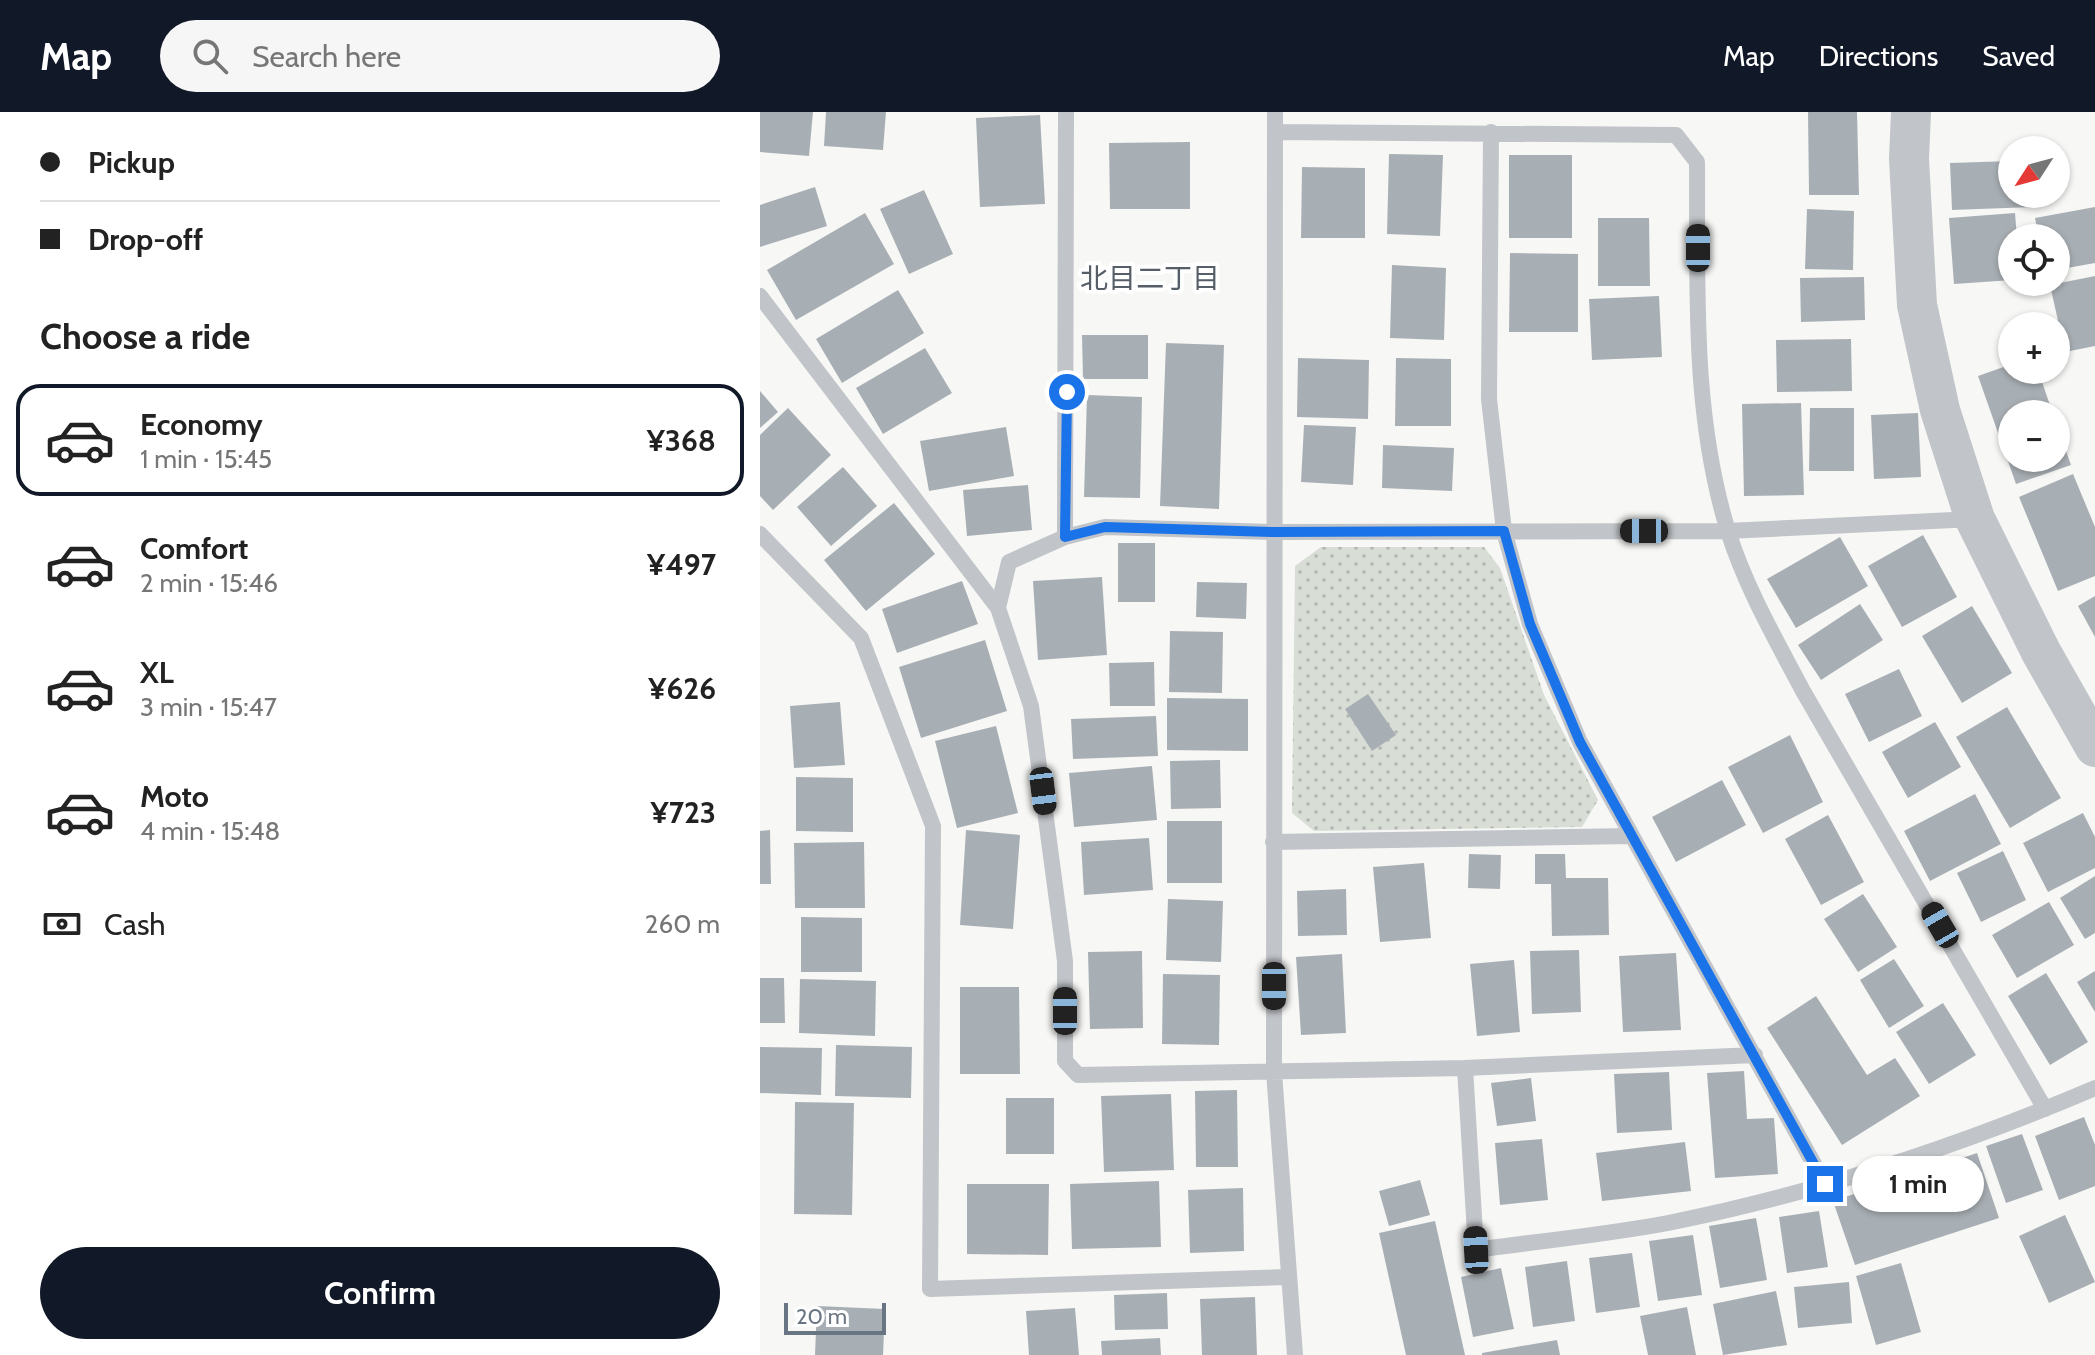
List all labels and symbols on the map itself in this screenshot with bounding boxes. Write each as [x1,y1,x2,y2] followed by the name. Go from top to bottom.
[1998,136,2070,208] north arrow
[1686,224,1710,272] car
[1080,261,1220,295] district label: 北目二丁目
[1049,374,1085,410] route start
[1620,519,1668,543] car
[1028,766,1058,816] car
[1918,898,1962,952] car
[1262,962,1286,1010] car
[1053,987,1077,1035] car
[1853,1156,1985,1212] callout: 1 min
[1807,1166,1843,1202] route end
[1463,1225,1489,1275] car
[784,1299,886,1335] scale bar

